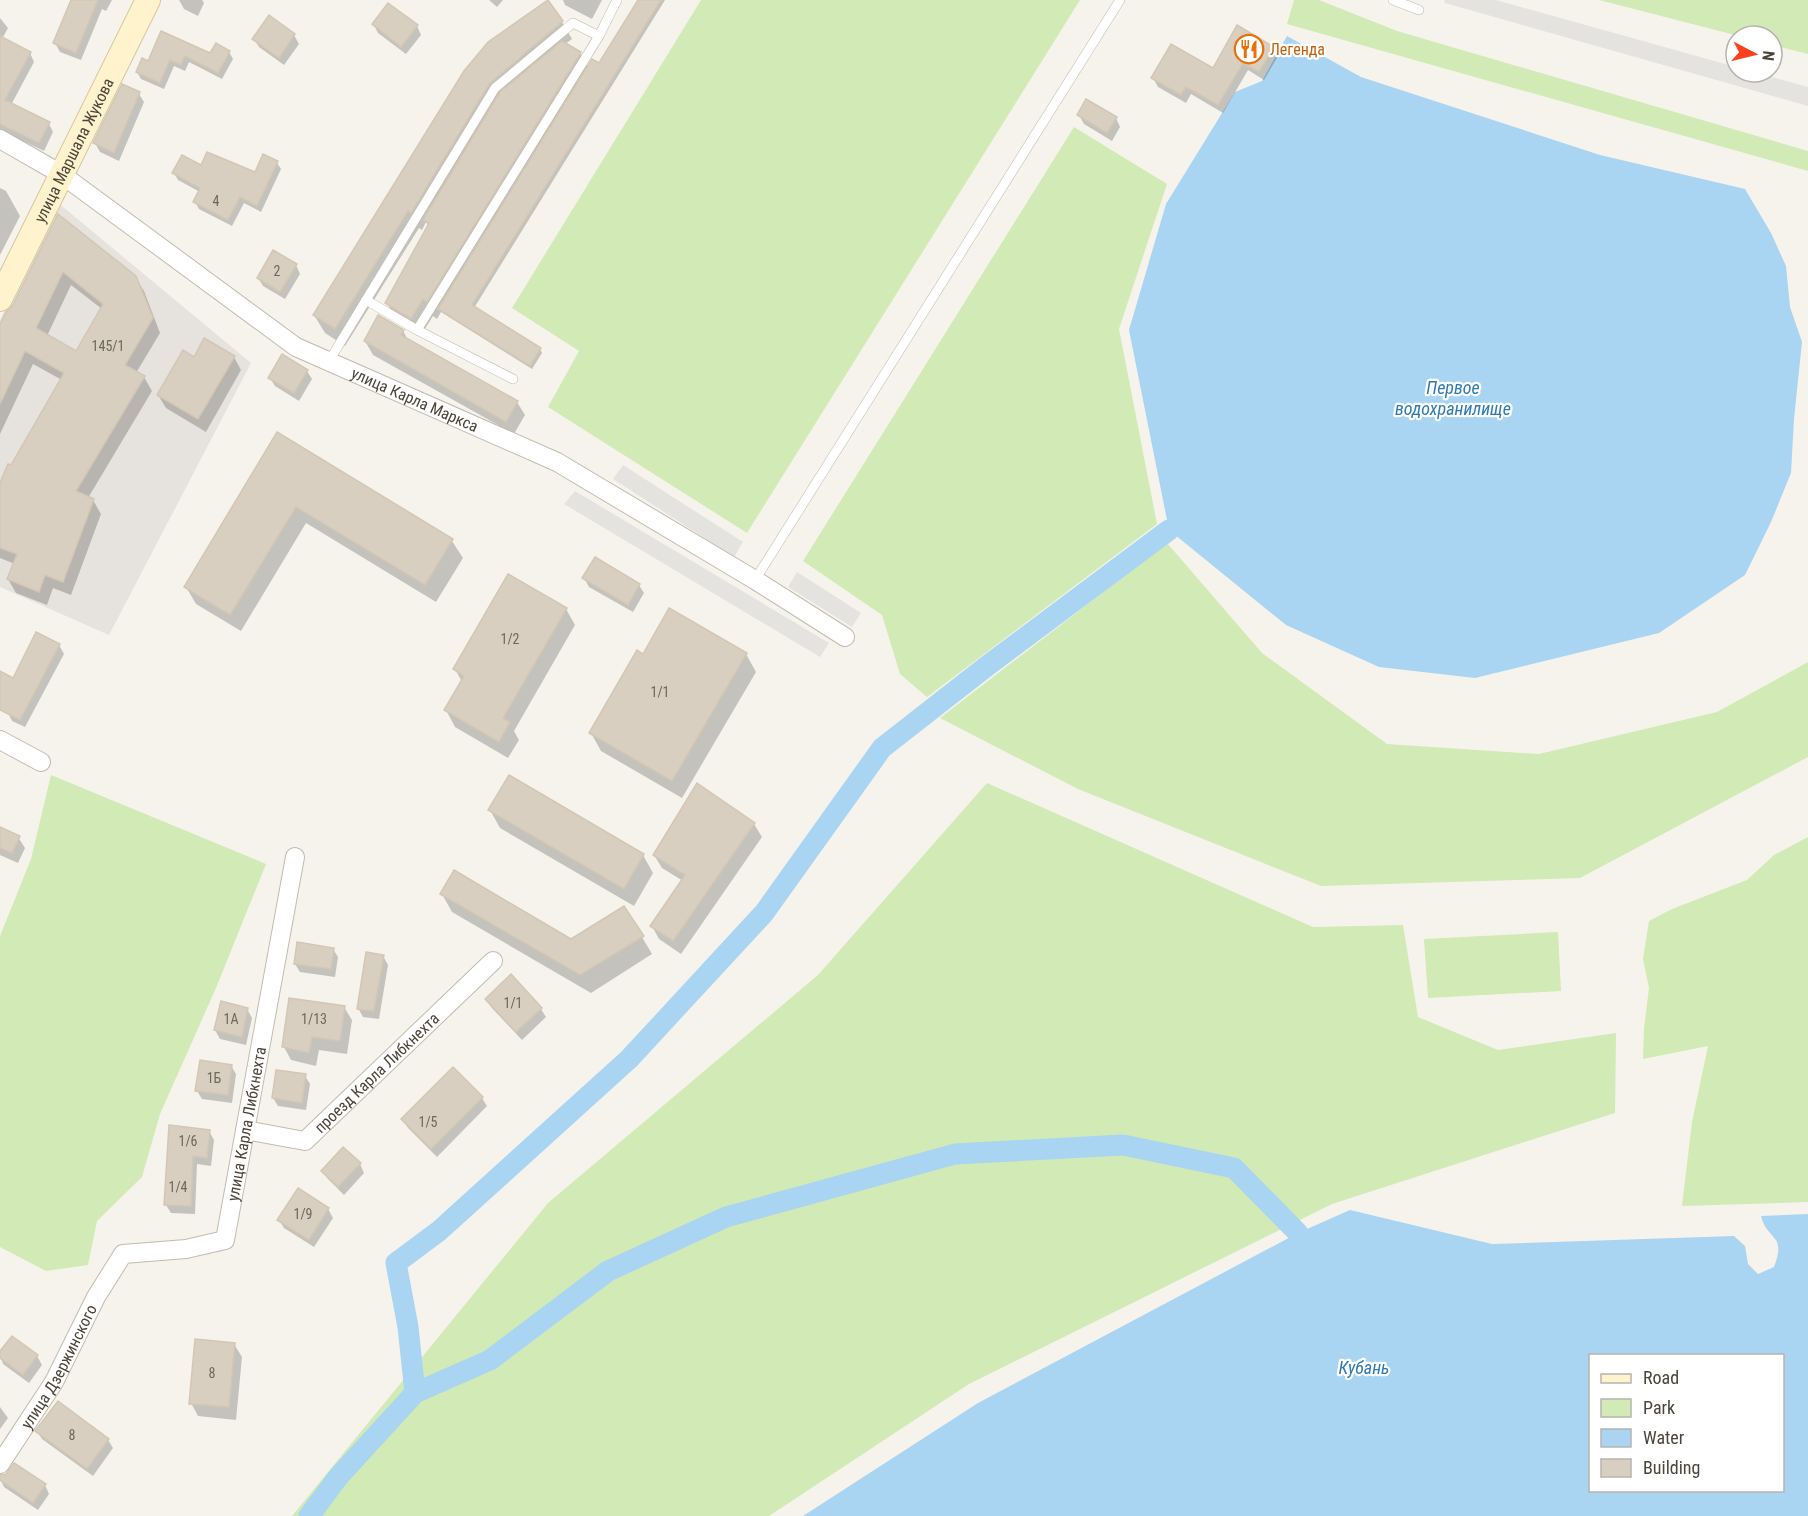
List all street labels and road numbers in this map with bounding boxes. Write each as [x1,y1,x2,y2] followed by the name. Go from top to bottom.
[30,75,117,226] street label: улица Маршала Жукова
[348,363,481,436] street label: улица Карла Маркса
[310,1009,443,1137] street label: проезд Карла Либкнехта
[223,1045,270,1203] street label: улица Карла Либкнехта
[17,1301,100,1432] street label: улица Дзержинского

